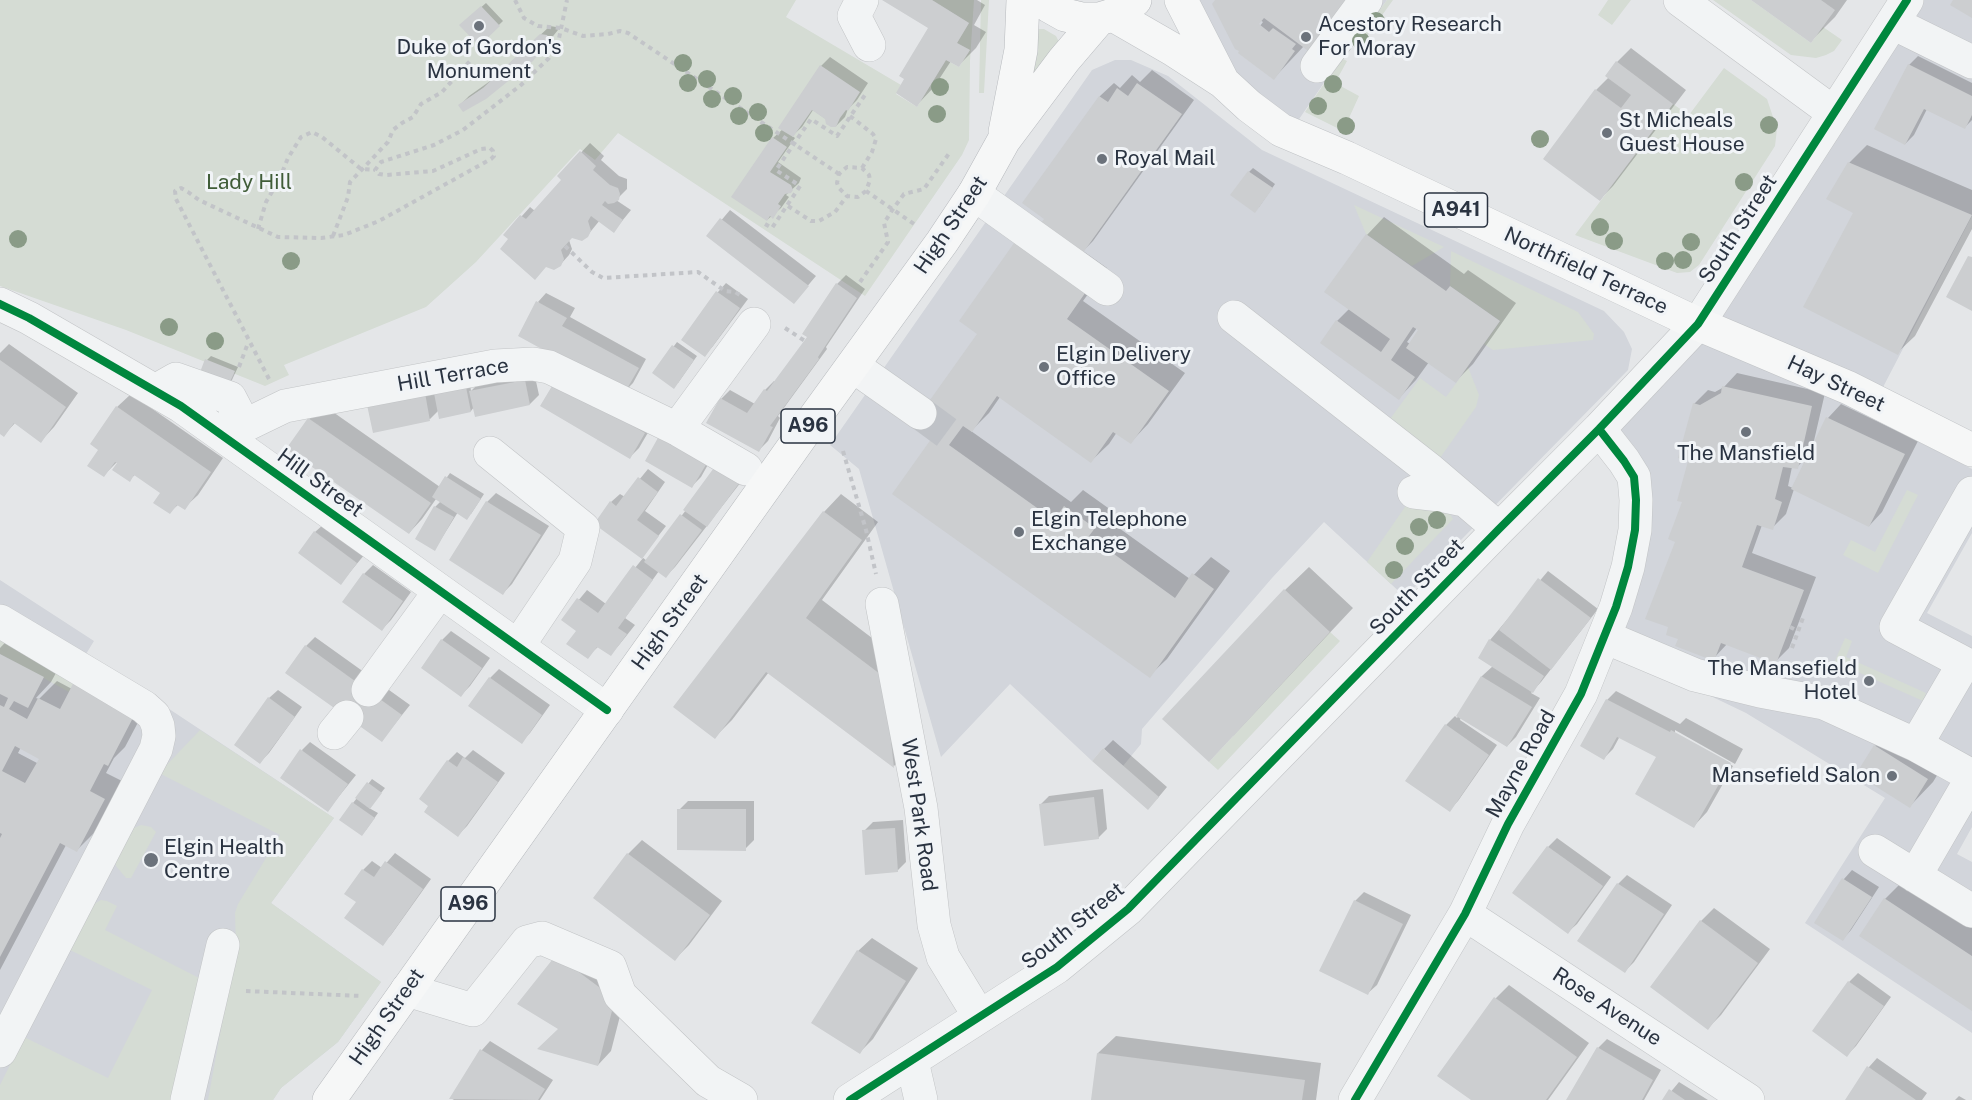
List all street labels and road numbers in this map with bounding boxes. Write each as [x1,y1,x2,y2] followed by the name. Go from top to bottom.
[1693,170,1783,288] street label: South Street
[909,171,993,279] street label: High Street
[1424,193,1488,227] road number: A941
[1500,222,1672,320] street label: Northfield Terrace
[1783,350,1889,418] street label: Hay Street
[395,353,511,397] street label: Hill Terrace
[781,409,835,443] road number: A96
[272,443,368,523] street label: Hill Street
[1365,533,1469,641] street label: South Street
[627,569,713,675] street label: High Street
[1481,705,1561,823] street label: Mayne Road
[896,737,942,893] street label: West Park Road
[1017,877,1129,975] street label: South Street
[441,887,495,921] road number: A96
[1548,962,1666,1052] street label: Rose Avenue
[344,964,430,1070] street label: High Street

